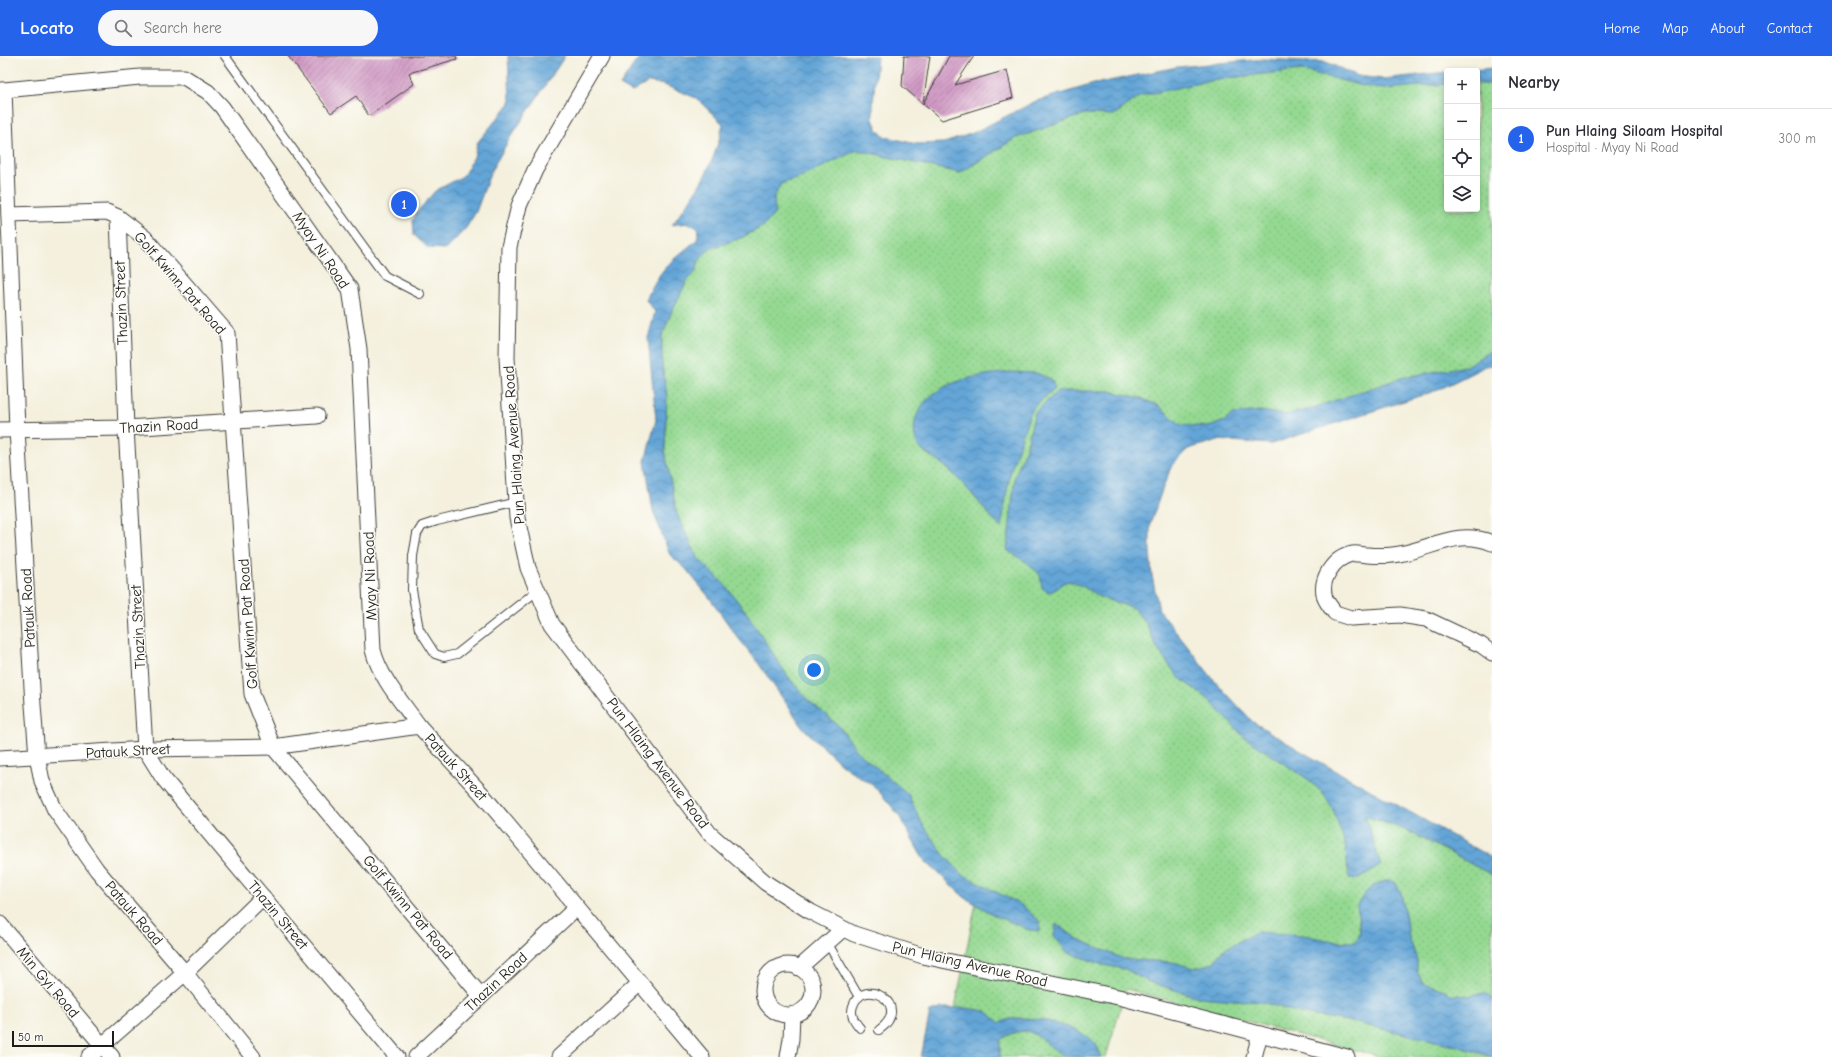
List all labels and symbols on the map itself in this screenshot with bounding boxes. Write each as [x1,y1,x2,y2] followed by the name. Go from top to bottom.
[391,189,417,219] pin: 1
[289,208,353,292] street label: Myay Ni Road
[130,228,230,338] street label: Golf Kwinn Pat Road
[111,260,131,345] street label: Thazin Street
[499,365,529,525] street label: Pun Hlaing Avenue Road
[119,415,199,437] street label: Thazin Road
[359,531,381,621] street label: Myay Ni Road
[234,558,262,690] street label: Golf Kwinn Pat Road
[17,568,39,648] street label: Patauk Road
[127,584,149,670] street label: Thazin Street
[804,660,824,680] your location
[603,694,713,832] street label: Pun Hlaing Avenue Road
[421,730,491,805] street label: Patauk Street
[85,740,171,762] street label: Patauk Street
[359,851,457,963] street label: Golf Kwinn Pat Road
[101,877,167,949] street label: Patauk Road
[244,877,312,954] street label: Thazin Street
[891,937,1049,991] street label: Pun Hlaing Avenue Road
[13,943,83,1021] street label: Min Gyi Road
[461,948,531,1016] street label: Thazin Road
[12,1029,114,1048] scale bar

